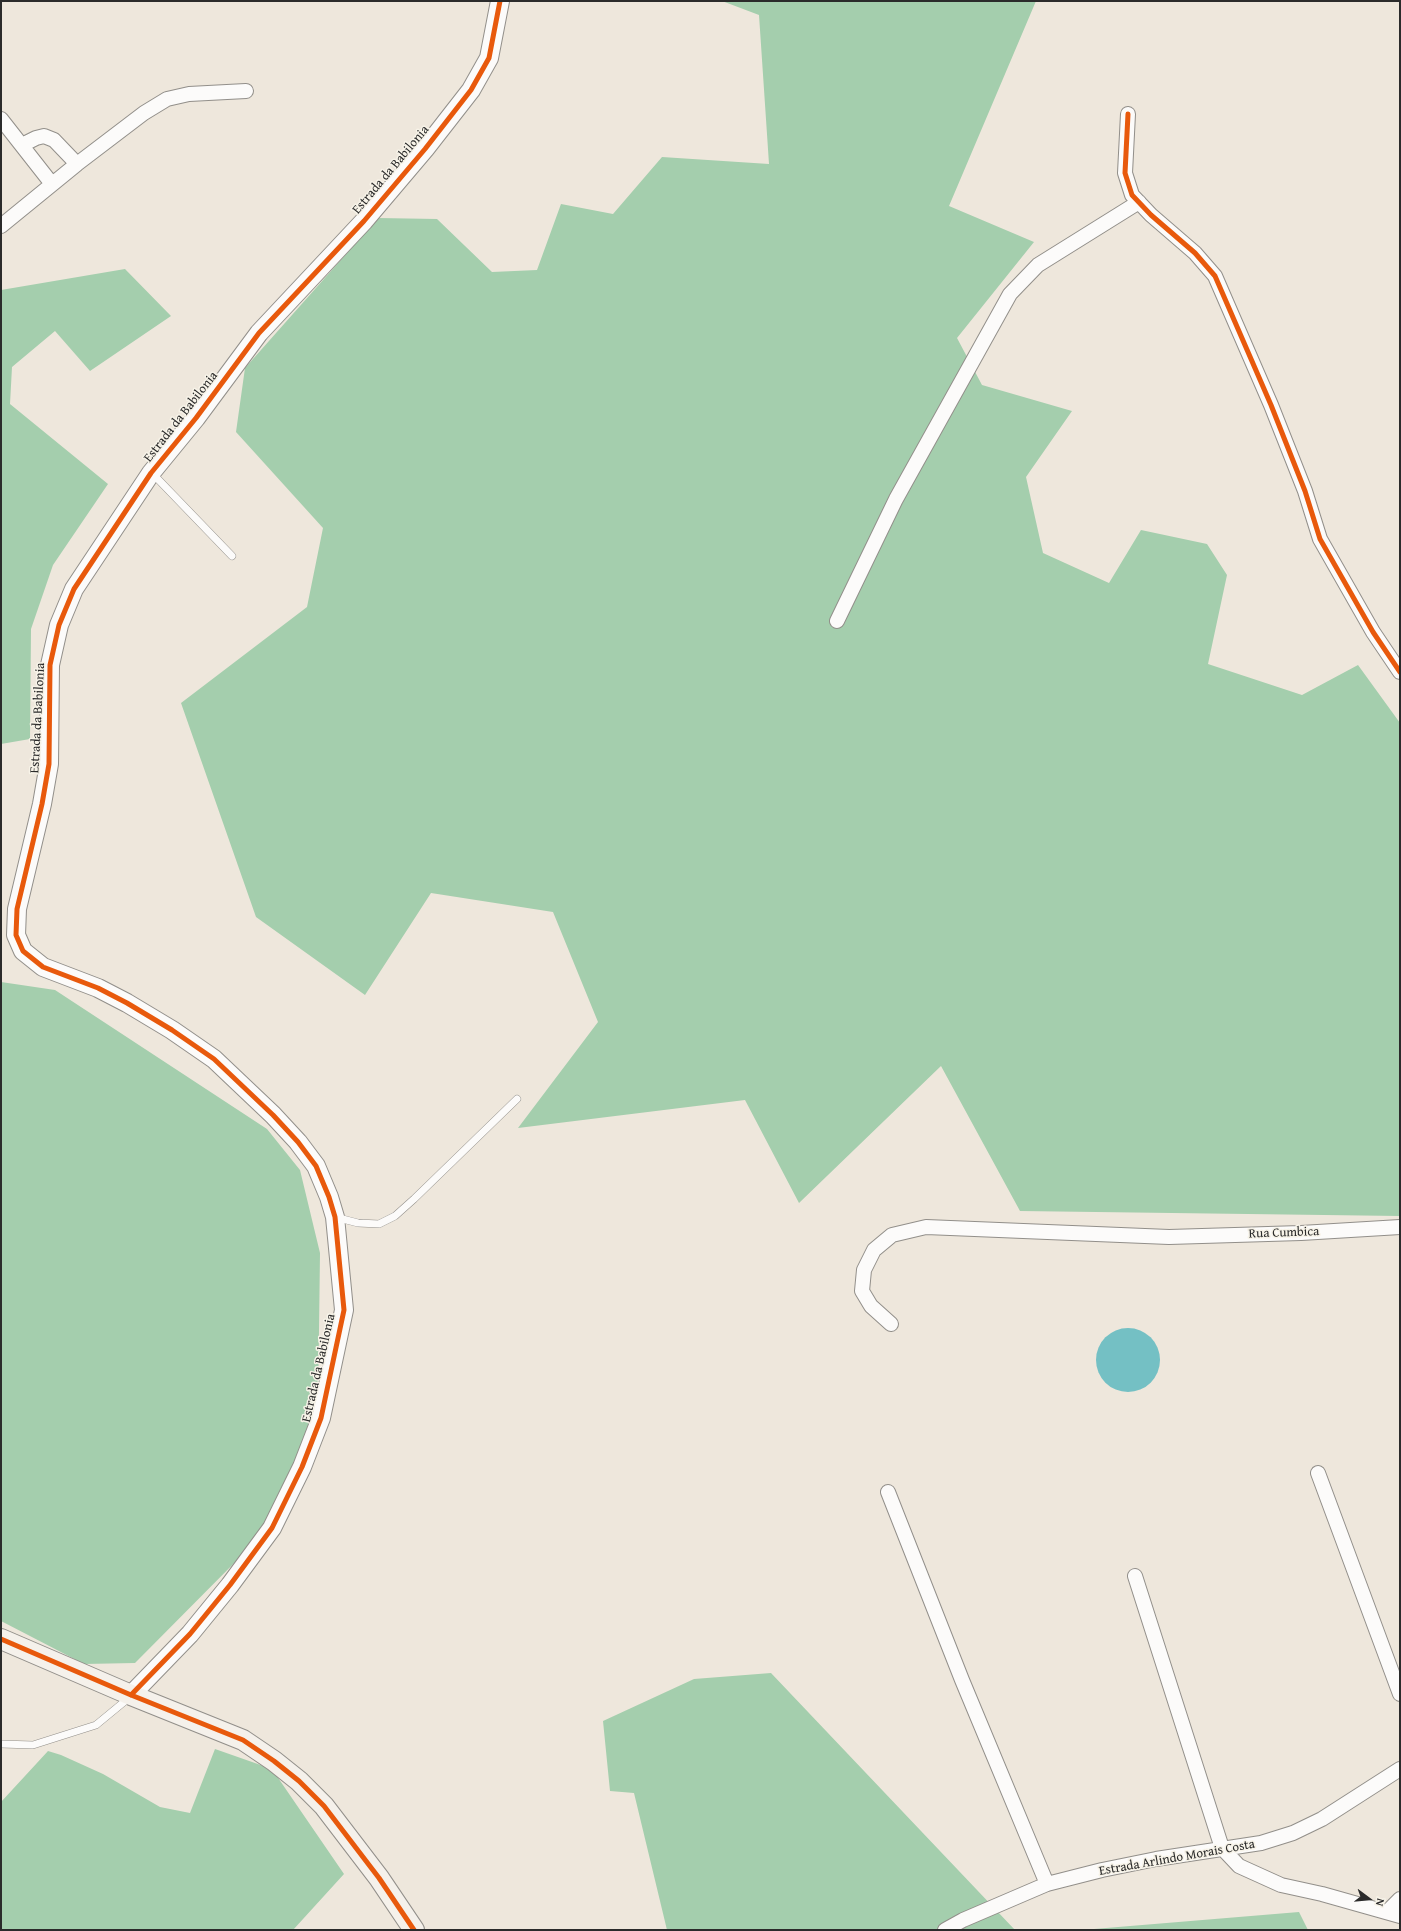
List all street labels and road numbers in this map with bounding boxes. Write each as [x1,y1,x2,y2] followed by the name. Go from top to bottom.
[349,123,433,217] street label: Estrada da Babilonia
[141,369,221,465] street label: Estrada da Babilonia
[27,662,49,774] street label: Estrada da Babilonia
[1248,1224,1320,1242] street label: Rua Cumbica
[299,1312,339,1424] street label: Estrada da Babilonia
[1098,1837,1256,1879] street label: Estrada Arlindo Morais Costa

